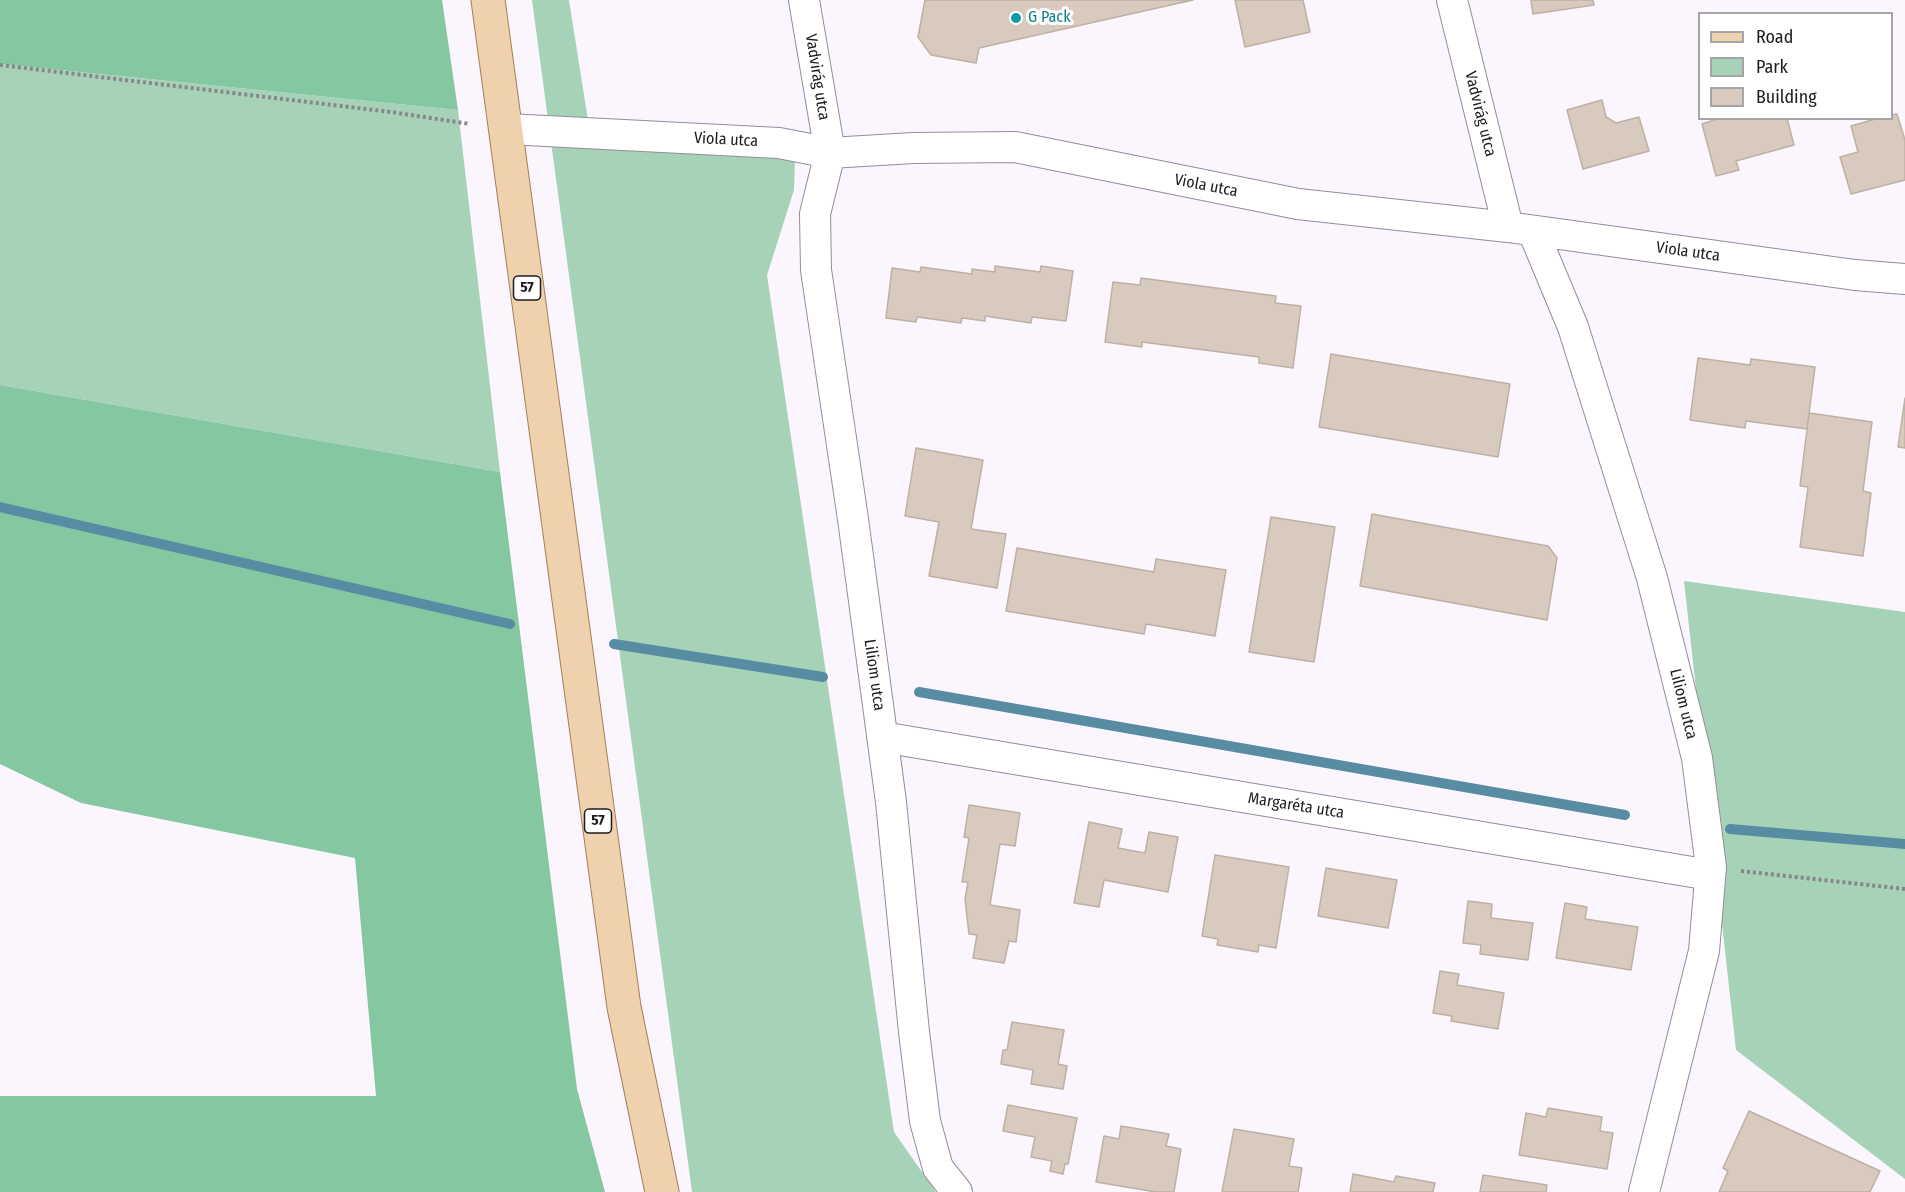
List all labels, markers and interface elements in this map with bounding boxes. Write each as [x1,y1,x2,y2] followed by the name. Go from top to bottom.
[1028,8,1071,28] place label: G Pack
[1009,11,1023,25] marker: G Pack
[1698,12,1893,120] legend
[1756,26,1793,48] text: Road
[801,33,833,121] street label: Vadvirág utca
[1756,56,1788,78] text: Park
[1460,69,1500,159] street label: Vadvirág utca
[1756,86,1817,108] text: Building
[693,129,759,151] street label: Viola utca
[1173,170,1239,202] street label: Viola utca
[1655,238,1721,266] street label: Viola utca
[514,276,540,300] road number: 57
[860,638,888,712] street label: Liliom utca
[1665,667,1701,741] street label: Liliom utca
[1246,789,1346,823] street label: Margaréta utca
[584,809,612,833] road number: 57

